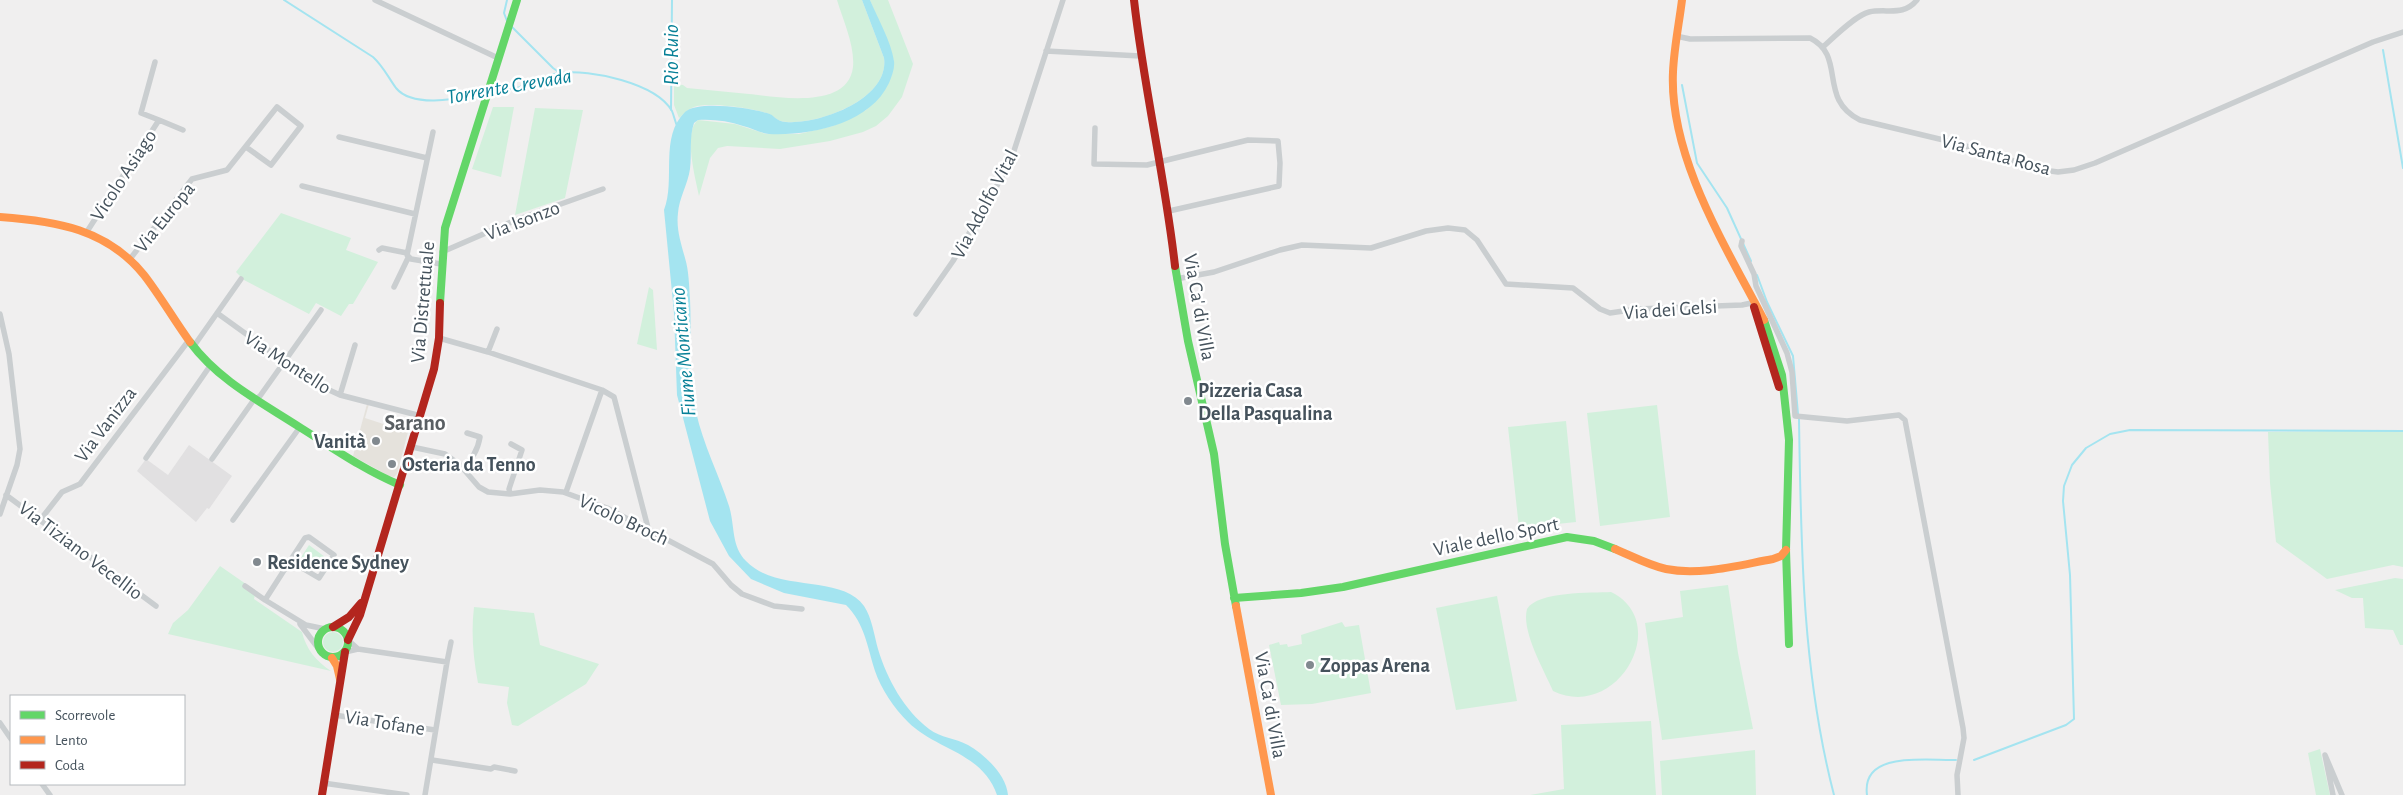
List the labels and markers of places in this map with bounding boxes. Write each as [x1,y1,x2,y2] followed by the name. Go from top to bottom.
[1198,381,1333,424] place label: Pizzeria Casa Della Pasqualina
[1182,395,1194,407] marker: Pizzeria Casa Della Pasqualina
[314,432,366,452] place label: Vanità
[370,435,382,447] marker: Vanità
[402,455,536,475] place label: Osteria da Tenno
[386,458,398,470] marker: Osteria da Tenno
[267,553,409,573] place label: Residence Sydney
[251,556,263,568] marker: Residence Sydney
[1320,656,1430,676] place label: Zoppas Arena
[1304,659,1316,671] marker: Zoppas Arena

